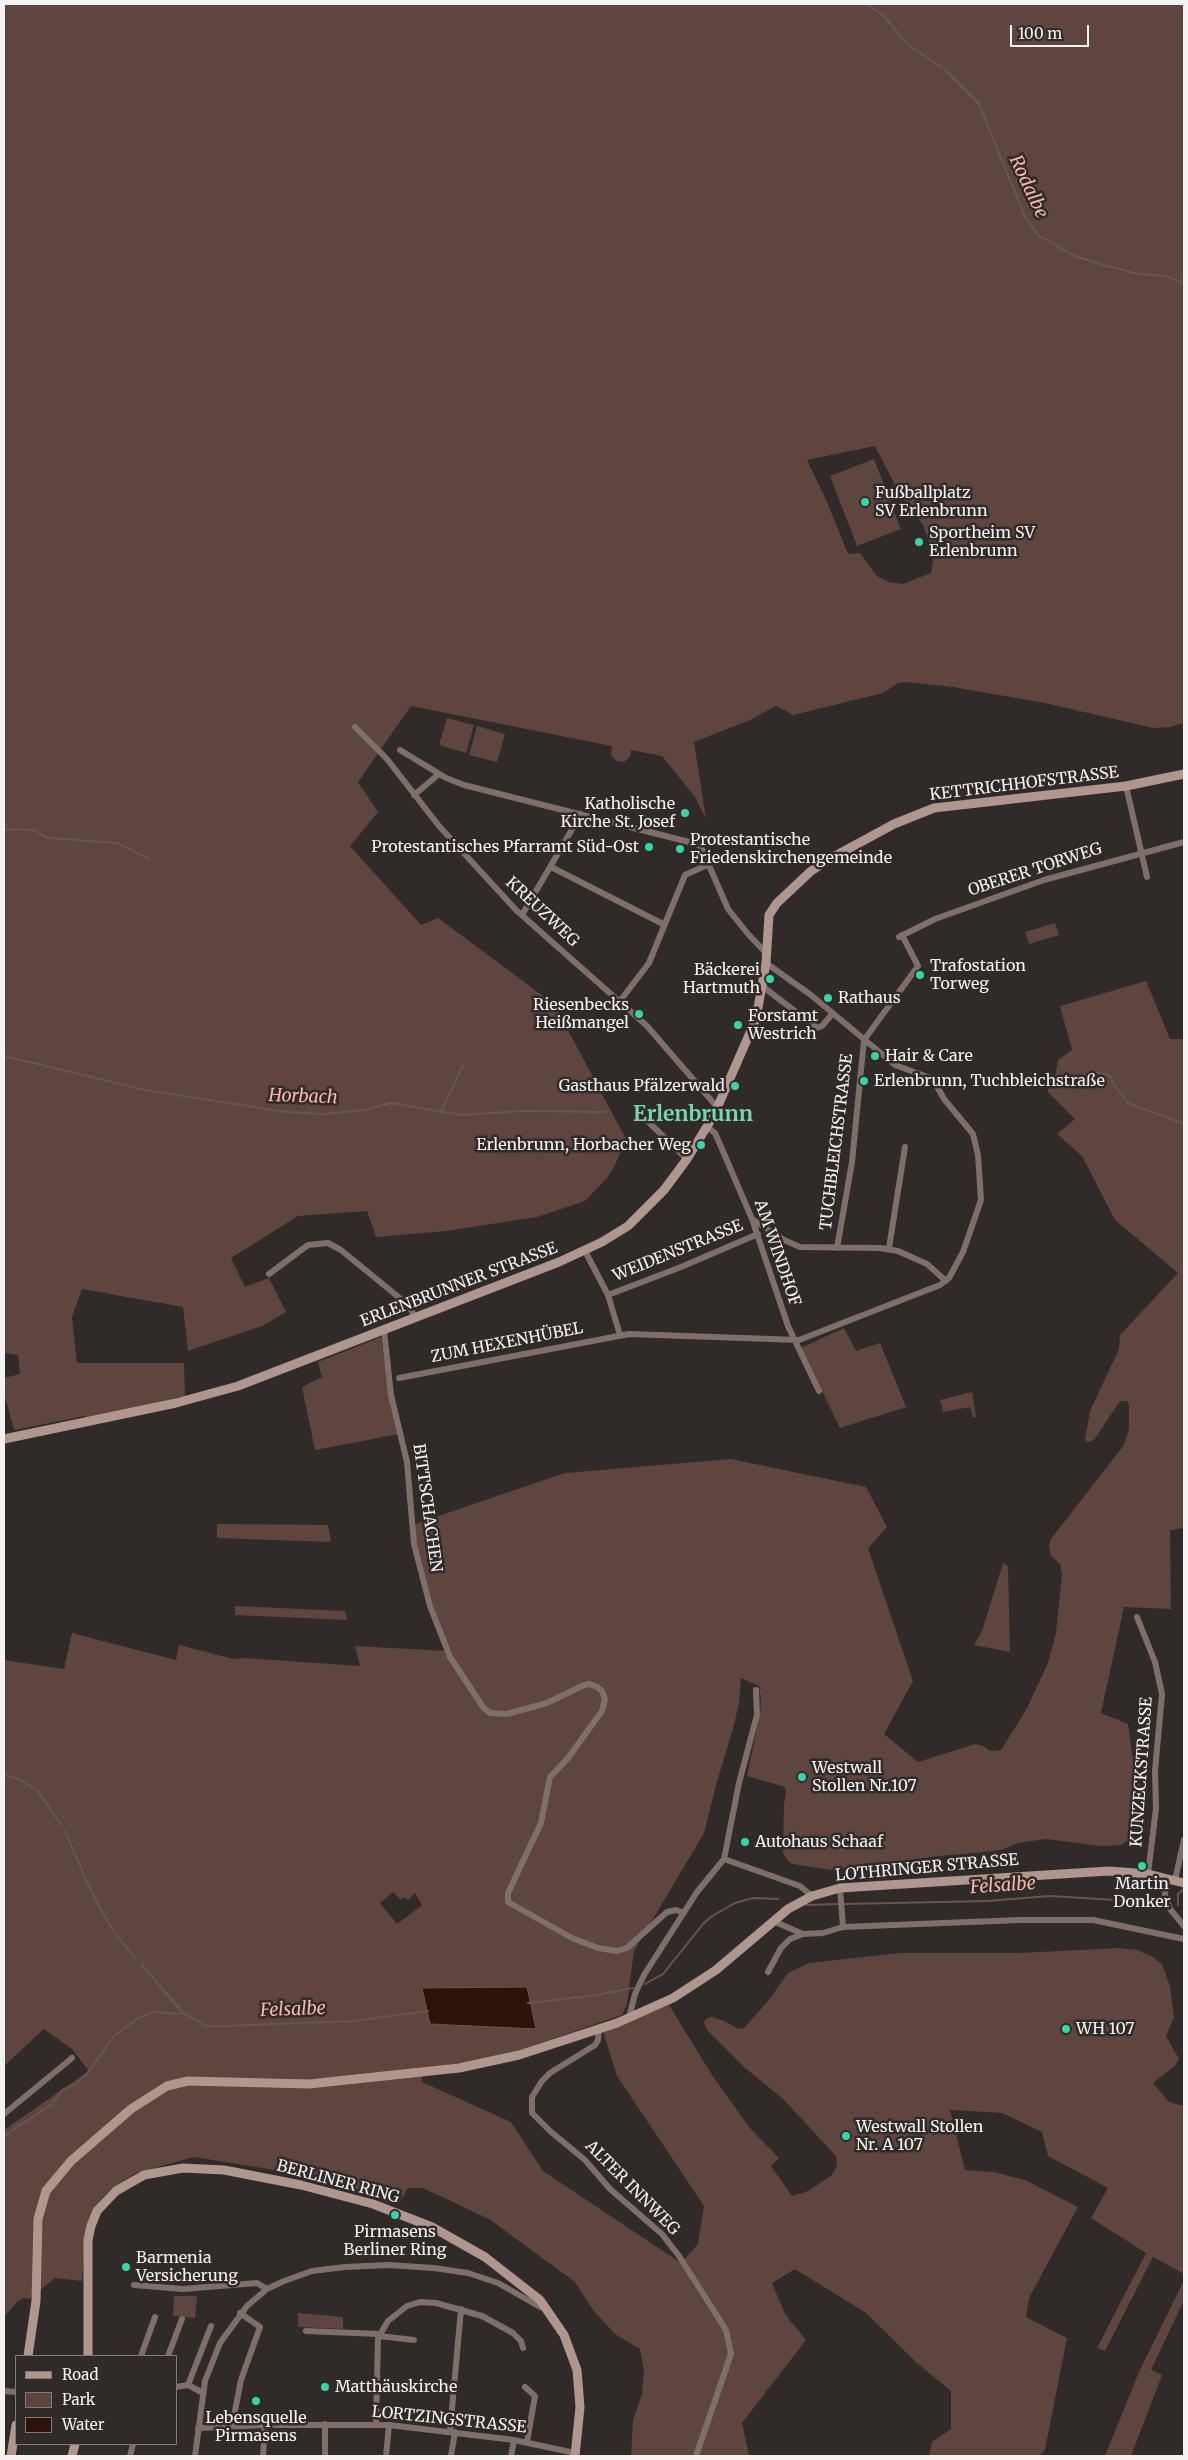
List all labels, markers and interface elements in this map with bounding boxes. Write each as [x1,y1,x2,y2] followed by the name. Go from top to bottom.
[1013,15,1092,47] scale bar
[1018,24,1062,43] text: 100 m
[1004,152,1052,222] water label: Rodalbe
[875,483,988,521] place label: Fußballplatz SV Erlenbrunn
[859,496,871,508] marker: Fußballplatz SV Erlenbrunn
[929,523,1035,561] place label: Sportheim SV Erlenbrunn
[913,536,925,548] marker: Sportheim SV Erlenbrunn
[928,763,1120,805] street label: KETTRICHHOFSTRASSE
[560,794,675,832] place label: Katholische Kirche St. Josef
[679,807,691,819] marker: Katholische Kirche St. Josef
[690,830,892,868] place label: Protestantische Friedenskirchengemeinde
[371,837,639,857] place label: Protestantisches Pfarramt Süd-Ost
[966,839,1104,901] street label: OBERER TORWEG
[643,841,655,853] marker: Protestantisches Pfarramt Süd-Ost
[674,843,686,855] marker: Protestantische Friedenskirchengemeinde
[501,873,583,951] street label: KREUZWEG
[930,956,1026,994] place label: Trafostation Torweg
[683,960,760,998] place label: Bäckerei Hartmuth
[914,969,926,981] marker: Trafostation Torweg
[764,973,776,985] marker: Bäckerei Hartmuth
[838,988,901,1008] place label: Rathaus
[822,992,834,1004] marker: Rathaus
[533,995,629,1033] place label: Riesenbecks Heißmangel
[748,1006,818,1044] place label: Forstamt Westrich
[633,1008,645,1020] marker: Riesenbecks Heißmangel
[732,1019,744,1031] marker: Forstamt Westrich
[885,1046,973,1066] place label: Hair & Care
[869,1050,881,1062] marker: Hair & Care
[817,1053,857,1231] street label: TUCHBLEICHSTRASSE
[874,1071,1105,1091] place label: Erlenbrunn, Tuchbleichstraße
[858,1075,870,1087] marker: Erlenbrunn, Tuchbleichstraße
[559,1076,725,1096] place label: Gasthaus Pfälzerwald
[729,1080,741,1092] marker: Gasthaus Pfälzerwald
[268,1085,338,1109] water label: Horbach
[633,1102,753,1128] district label: Erlenbrunn
[476,1135,691,1155] place label: Erlenbrunn, Horbacher Weg
[695,1139,707,1151] marker: Erlenbrunn, Horbacher Weg
[750,1197,804,1309] street label: AM WINDHOF
[610,1216,746,1286] street label: WEIDENSTRASSE
[358,1239,560,1331] street label: ERLENBRUNNER STRASSE
[429,1319,585,1367] street label: ZUM HEXENHÜBEL
[408,1443,446,1573] street label: BITTSCHACHEN
[1127,1696,1157,1848] street label: KUNZECKSTRASSE
[812,1758,917,1796] place label: Westwall Stollen Nr.107
[796,1771,808,1783] marker: Westwall Stollen Nr.107
[755,1832,883,1852] place label: Autohaus Schaaf
[739,1836,751,1848] marker: Autohaus Schaaf
[835,1850,1019,1886] street label: LOTHRINGER STRASSE
[1136,1860,1148,1872] marker: Martin Donker
[969,1873,1037,1899] water label: Felsalbe
[1113,1874,1171,1912] place label: Martin Donker
[260,1998,326,2022] water label: Felsalbe
[1076,2019,1134,2039] place label: WH 107
[1060,2023,1072,2035] marker: WH 107
[856,2117,983,2155] place label: Westwall Stollen Nr. A 107
[840,2130,852,2142] marker: Westwall Stollen Nr. A 107
[581,2137,683,2239] street label: ALTER INNWEG
[275,2156,401,2208] street label: BERLINER RING
[389,2209,401,2221] marker: Pirmasens Berliner Ring
[344,2222,446,2260] place label: Pirmasens Berliner Ring
[136,2248,238,2286] place label: Barmenia Versicherung
[120,2261,132,2273] marker: Barmenia Versicherung
[15,2355,178,2445] legend
[62,2365,98,2384] text: Road
[335,2377,457,2397] place label: Matthäuskirche
[319,2381,331,2393] marker: Matthäuskirche
[62,2390,95,2409] text: Park
[250,2395,262,2407] marker: Lebensquelle Pirmasens
[371,2402,527,2438] street label: LORTZINGSTRASSE
[205,2408,307,2446] place label: Lebensquelle Pirmasens
[62,2415,104,2434] text: Water

